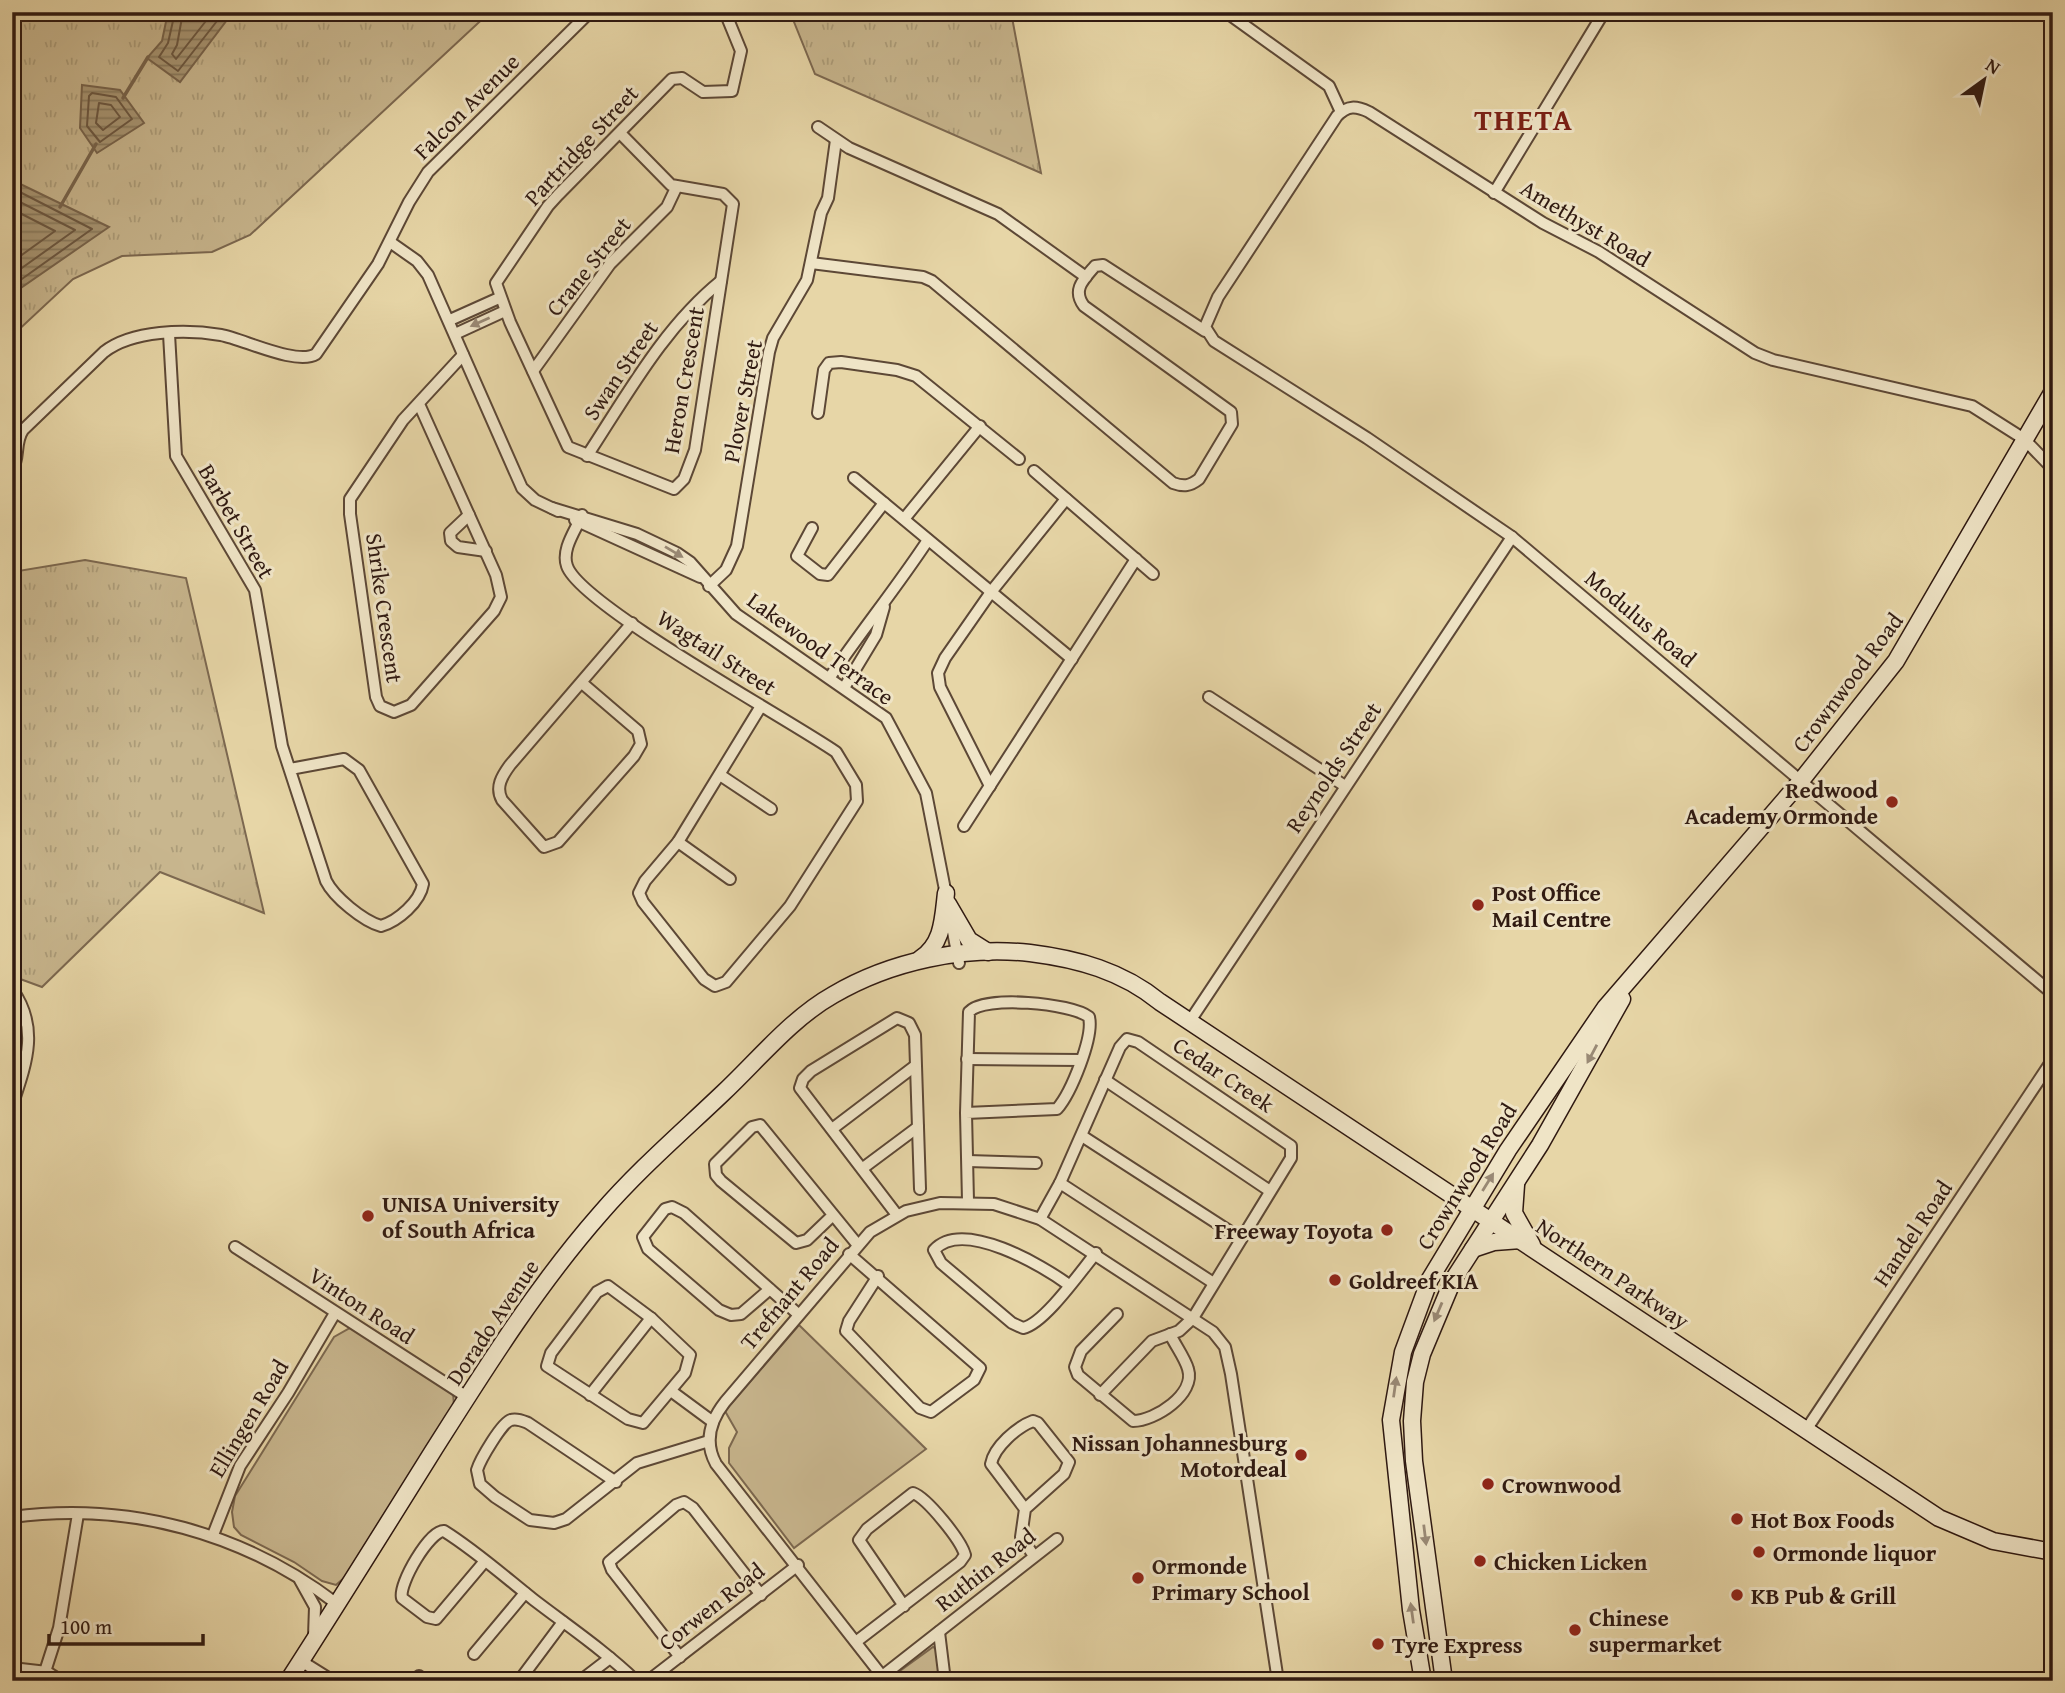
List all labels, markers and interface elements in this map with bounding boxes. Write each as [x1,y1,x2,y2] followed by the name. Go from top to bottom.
[405,45,527,167] street label: Falcon Avenue
[1950,46,2020,116] north arrow
[1980,51,2006,81] text: N
[516,77,646,213] street label: Partridge Street
[1474,97,1574,141] district label: THETA
[1515,171,1658,275] street label: Amethyst Road
[538,209,638,323] street label: Crane Street
[654,304,712,456] street label: Heron Crescent
[574,313,666,427] street label: Swan Street
[470,316,490,328] one-way arrow
[714,337,770,465] street label: Plover Street
[191,458,283,584] street label: Barbet Street
[358,531,412,685] street label: Shrike Crescent
[664,546,683,558] one-way arrow
[1578,561,1704,675] street label: Modulus Road
[741,583,901,713] street label: Lakewood Terrace
[651,601,783,703] street label: Wagtail Street
[1784,605,1911,759] street label: Crownwood Road
[1277,695,1389,839] street label: Reynolds Street
[1685,773,1879,832] place label: Redwood Academy Ormonde
[1884,794,1900,810] marker: Redwood Academy Ormonde
[1492,876,1611,935] place label: Post Office Mail Centre
[1470,897,1486,913] marker: Post Office Mail Centre
[1167,1028,1282,1120] street label: Cedar Creek
[1586,1044,1598,1063] one-way arrow
[1408,1096,1525,1256] street label: Crownwood Road
[1481,1172,1494,1191] one-way arrow
[1864,1173,1960,1293] street label: Handel Road
[382,1187,559,1246] place label: UNISA University of South Africa
[360,1208,376,1224] marker: UNISA University of South Africa
[1530,1209,1697,1337] street label: Northern Parkway
[1214,1214,1373,1247] place label: Freeway Toyota
[1379,1222,1395,1238] marker: Freeway Toyota
[732,1229,847,1357] street label: Trefnant Road
[438,1252,546,1392] street label: Dorado Avenue
[303,1258,422,1352] street label: Vinton Road
[1349,1264,1479,1297] place label: Goldreef KIA
[1327,1272,1343,1288] marker: Goldreef KIA
[1432,1301,1443,1322] one-way arrow
[200,1352,297,1483] street label: Ellingen Road
[1390,1376,1401,1398] one-way arrow
[1072,1426,1288,1485] place label: Nissan Johannesburg Motordeal
[1293,1447,1309,1463] marker: Nissan Johannesburg Motordeal
[1502,1468,1622,1501] place label: Crownwood
[1480,1476,1496,1492] marker: Crownwood
[1751,1503,1895,1536] place label: Hot Box Foods
[1729,1511,1745,1527] marker: Hot Box Foods
[928,1519,1043,1619] street label: Ruthin Road
[1419,1524,1430,1546] one-way arrow
[1773,1536,1937,1569] place label: Ormonde liquor
[1751,1544,1767,1560] marker: Ormonde liquor
[1494,1545,1648,1578] place label: Chicken Licken
[1152,1549,1310,1608] place label: Ormonde Primary School
[1472,1553,1488,1569] marker: Chicken Licken
[651,1554,772,1658] street label: Corwen Road
[1130,1570,1146,1586] marker: Ormonde Primary School
[1751,1579,1896,1612] place label: KB Pub & Grill
[1729,1587,1745,1603] marker: KB Pub & Grill
[1589,1601,1722,1660] place label: Chinese supermarket
[49,1602,203,1646] scale bar
[1407,1602,1418,1624] one-way arrow
[60,1611,112,1642] text: 100 m
[1567,1622,1583,1638] marker: Chinese supermarket
[1392,1628,1523,1661] place label: Tyre Express
[1370,1636,1386,1652] marker: Tyre Express

